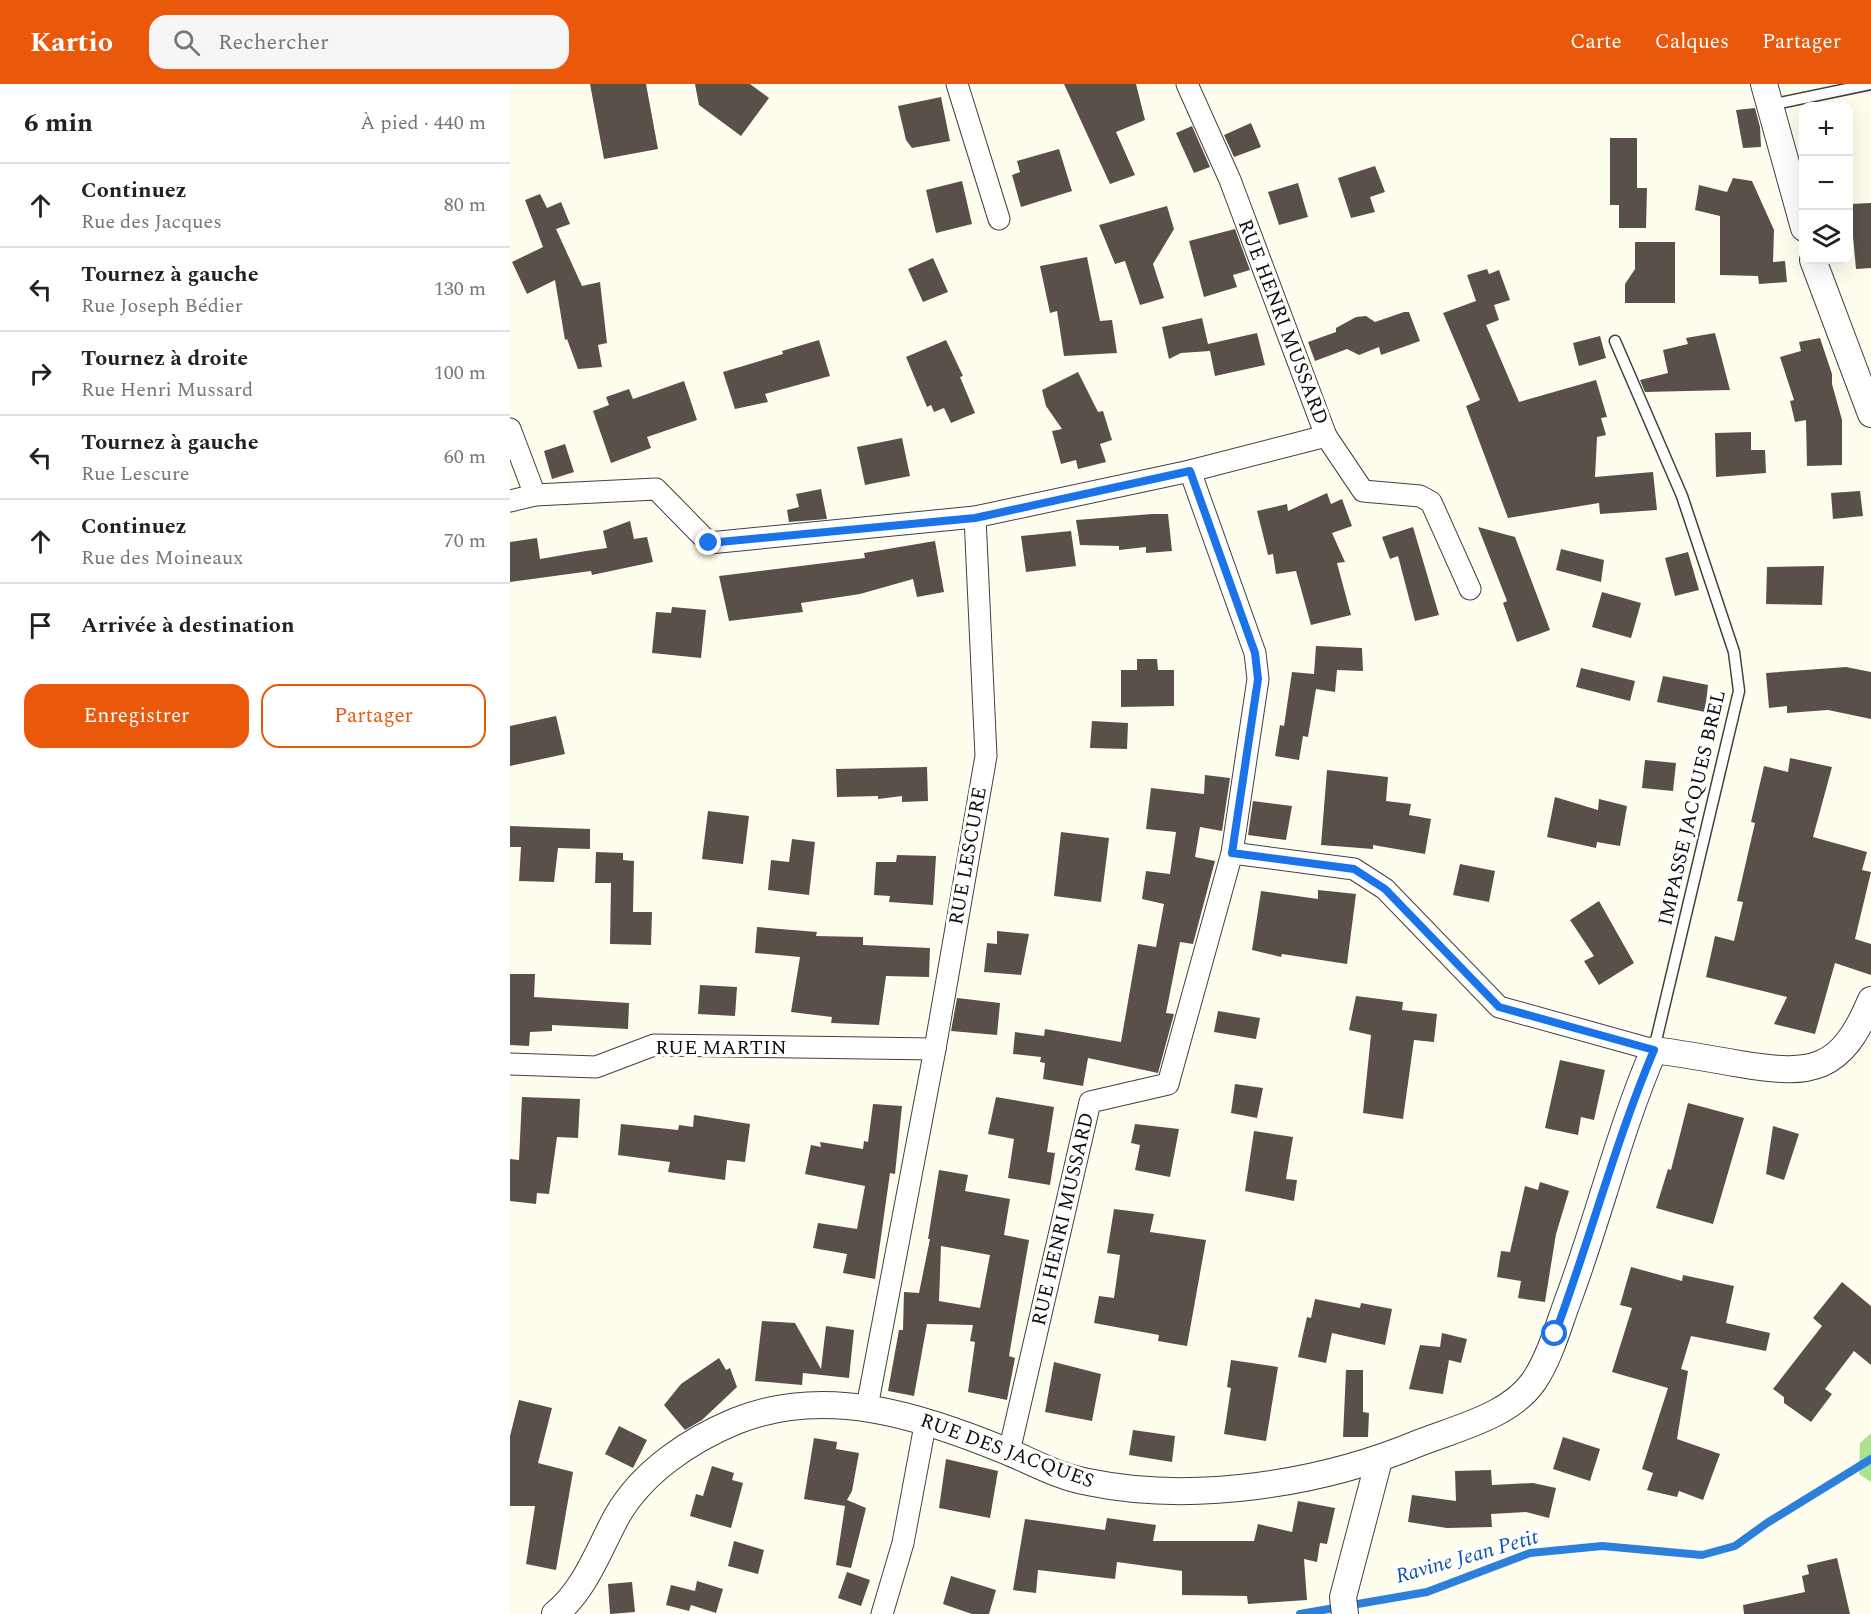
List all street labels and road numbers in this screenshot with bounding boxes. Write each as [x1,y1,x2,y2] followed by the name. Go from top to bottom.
[1230,215,1336,429] street label: RUE HENRI MUSSARD
[1650,687,1734,929] street label: IMPASSE JACQUES BREL
[941,785,995,927] street label: RUE LESCURE
[655,1033,787,1063] street label: RUE MARTIN
[1024,1109,1102,1329] street label: RUE HENRI MUSSARD
[916,1406,1098,1496] street label: RUE DES JACQUES

